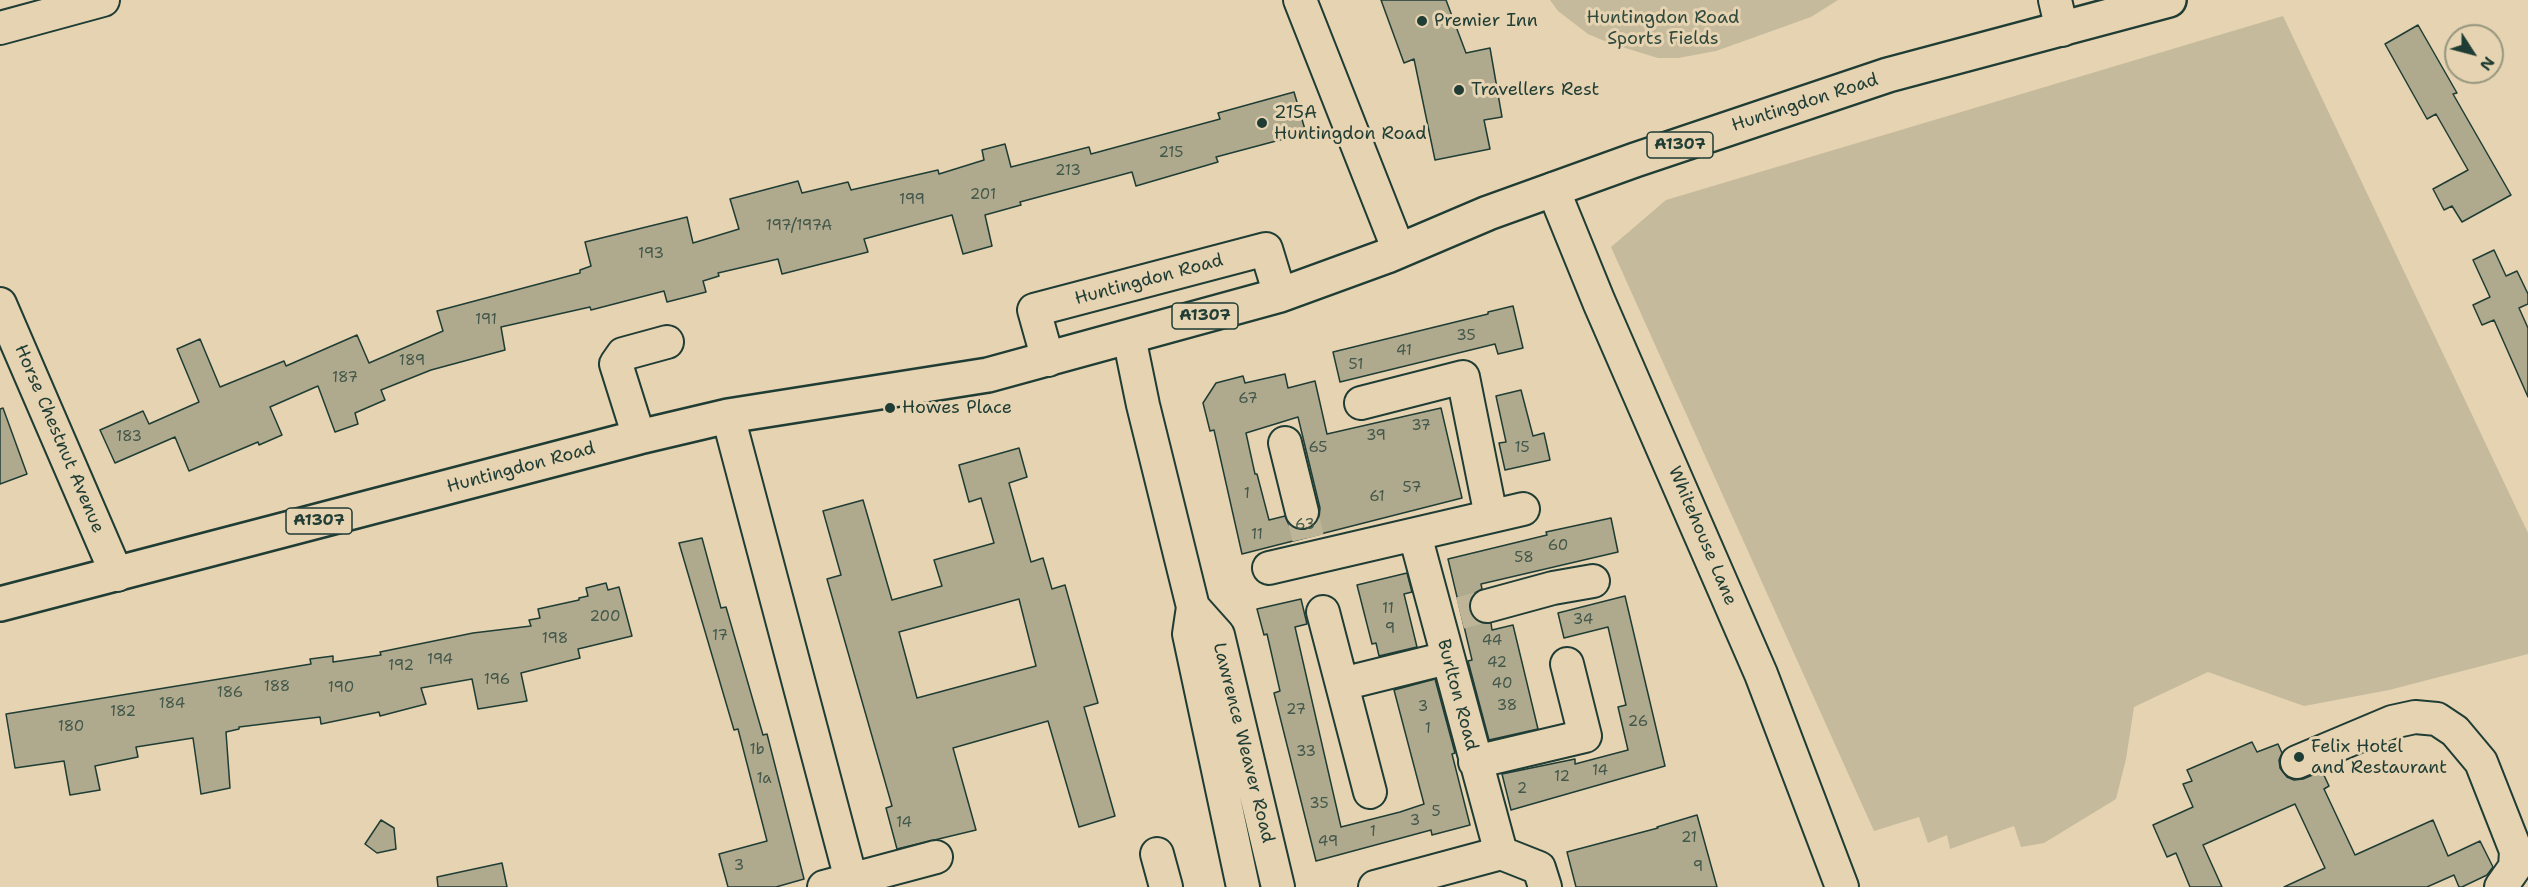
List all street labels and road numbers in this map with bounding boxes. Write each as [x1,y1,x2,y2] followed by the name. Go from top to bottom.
[1729,69,1881,137] street label: Huntingdon Road
[1647,132,1713,158] road number: A1307
[1072,250,1226,310] street label: Huntingdon Road
[1172,303,1238,329] road number: A1307
[9,341,109,537] street label: Horse Chestnut Avenue
[444,438,598,498] street label: Huntingdon Road
[1663,463,1741,609] street label: Whitehouse Lane
[286,508,352,534] road number: A1307
[1432,637,1482,753] street label: Burlton Road
[1208,641,1278,845] street label: Lawrence Weaver Road

